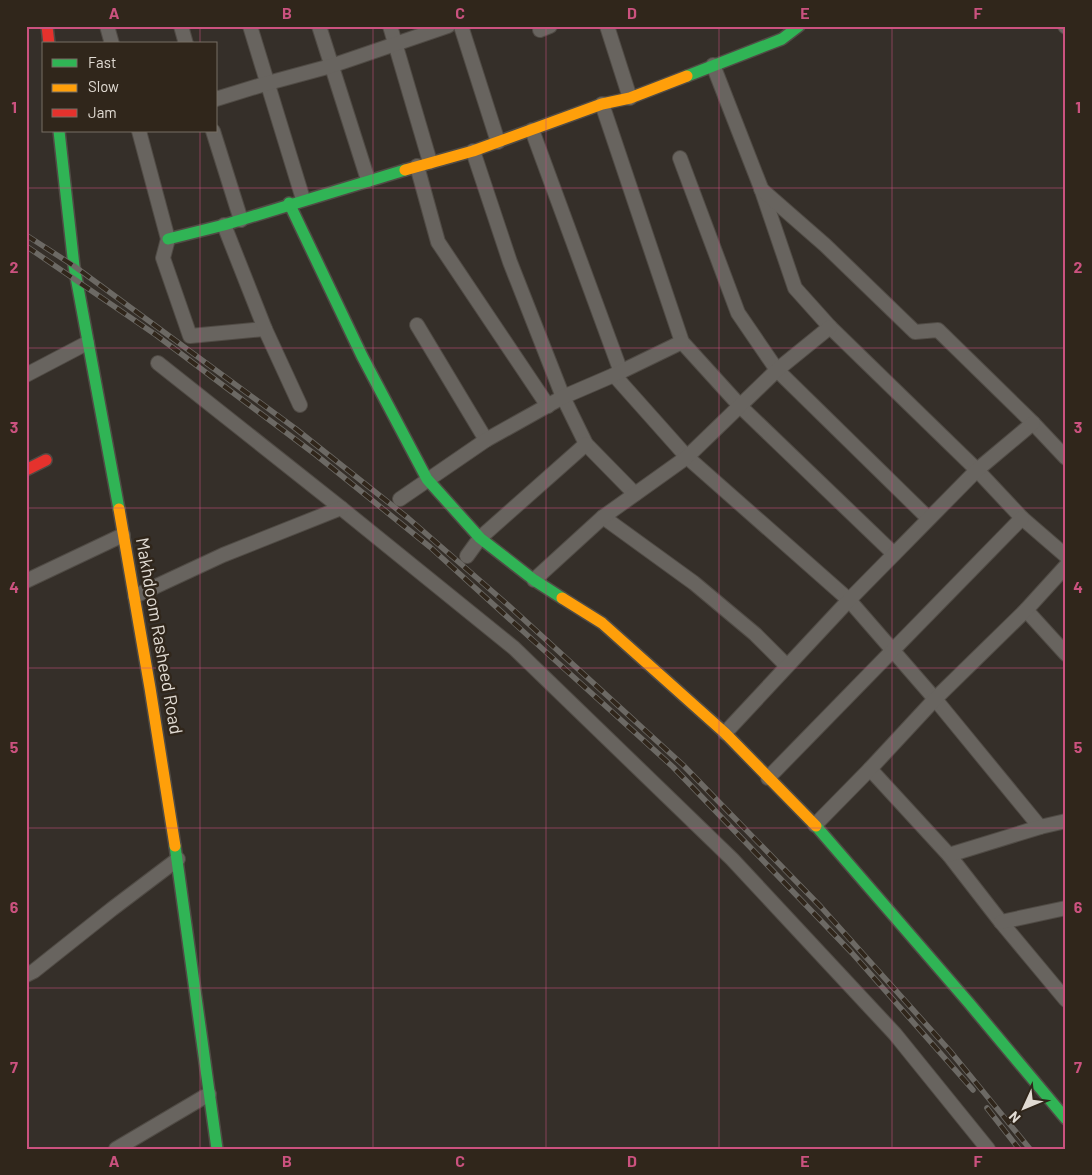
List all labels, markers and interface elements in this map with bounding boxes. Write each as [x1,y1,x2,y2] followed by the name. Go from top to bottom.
[109,3,120,22] text: A
[282,3,292,22] text: B
[455,3,465,22] text: C
[627,3,637,22] text: D
[800,3,810,22] text: E
[974,3,983,22] text: F
[42,42,218,132] legend
[88,53,116,71] text: Fast
[88,77,119,95] text: Slow
[11,97,17,116] text: 1
[1075,97,1081,116] text: 1
[88,103,117,121] text: Jam
[10,257,19,276] text: 2
[1074,257,1083,276] text: 2
[10,417,18,436] text: 3
[1074,417,1082,436] text: 3
[132,536,188,736] street label: Makhdoom Rasheed Road
[9,577,19,596] text: 4
[1073,577,1083,596] text: 4
[10,737,19,756] text: 5
[1074,737,1083,756] text: 5
[10,897,19,916] text: 6
[1074,897,1083,916] text: 6
[10,1057,18,1076] text: 7
[1074,1057,1082,1076] text: 7
[1000,1082,1050,1132] north arrow
[1005,1108,1024,1127] text: N
[109,1151,120,1170] text: A
[282,1151,292,1170] text: B
[455,1151,465,1170] text: C
[627,1151,637,1170] text: D
[800,1151,810,1170] text: E
[974,1151,983,1170] text: F

